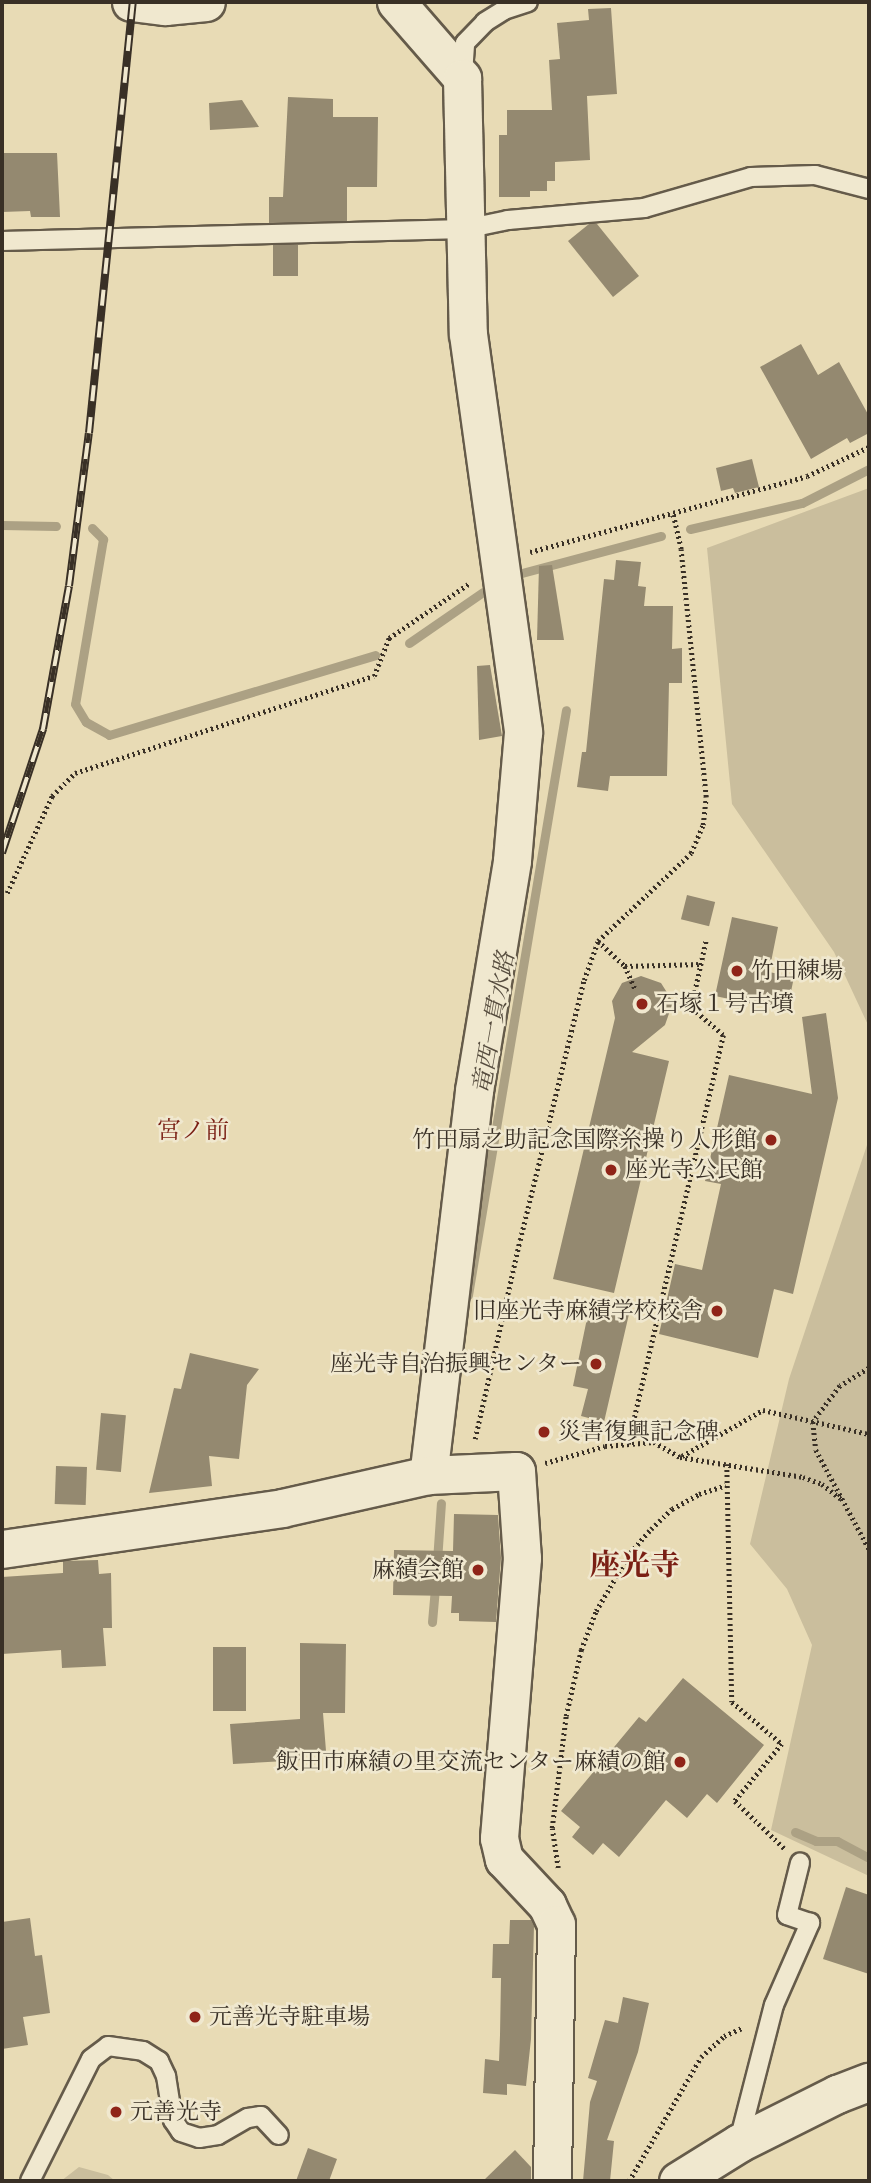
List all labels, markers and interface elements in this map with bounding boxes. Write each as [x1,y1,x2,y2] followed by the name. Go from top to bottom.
[467,950,521,1096] water label: 竜西一貫水路
[751,957,843,985] place label: 竹田練場
[729,963,745,979] marker: 竹田練場
[656,990,794,1018] place label: 石塚１号古墳
[634,996,650,1012] marker: 石塚１号古墳
[157,1117,229,1145] district label: 宮ノ前
[412,1126,757,1154] place label: 竹田扇之助記念国際糸操り人形館
[763,1132,779,1148] marker: 竹田扇之助記念国際糸操り人形館
[625,1156,763,1184] place label: 座光寺公民館
[603,1162,619,1178] marker: 座光寺公民館
[473,1297,703,1325] place label: 旧座光寺麻績学校校舎
[709,1303,725,1319] marker: 旧座光寺麻績学校校舎
[329,1350,582,1378] place label: 座光寺自治振興センター
[588,1356,604,1372] marker: 座光寺自治振興センター
[558,1418,719,1446] place label: 災害復興記念碑
[536,1424,552,1440] marker: 災害復興記念碑
[590,1548,680,1584] district label: 座光寺
[372,1556,464,1584] place label: 麻績会館
[470,1562,486,1578] marker: 麻績会館
[275,1748,666,1776] place label: 飯田市麻績の里交流センター麻績の館
[672,1754,688,1770] marker: 飯田市麻績の里交流センター麻績の館
[209,2003,370,2031] place label: 元善光寺駐車場
[187,2009,203,2025] marker: 元善光寺駐車場
[130,2098,222,2126] place label: 元善光寺
[108,2104,124,2120] marker: 元善光寺

